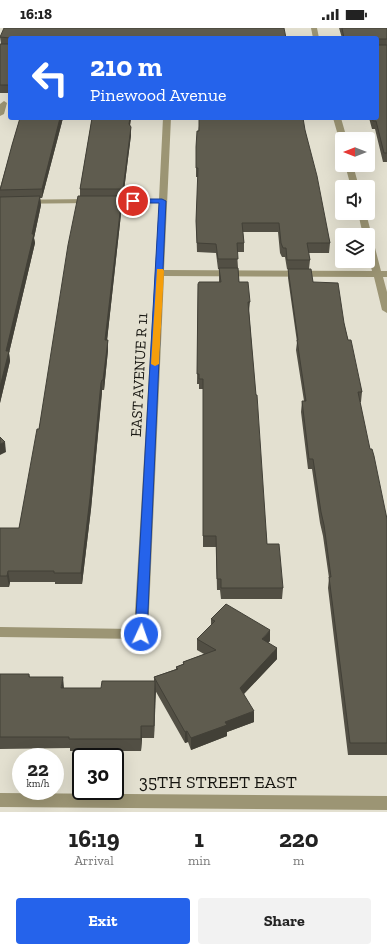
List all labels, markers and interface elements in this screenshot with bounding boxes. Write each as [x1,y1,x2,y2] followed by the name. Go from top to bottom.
[20,5,52,23] text: 16:18
[90,50,162,83] text: 210 m
[24,52,76,104] icon: left
[90,84,227,106] text: Pinewood Avenue
[335,132,375,172] north arrow
[335,132,375,268] map controls
[335,180,375,220] button: sound
[116,184,150,218] pin
[122,190,144,212] icon: arrive
[335,228,375,268] button: layers
[127,312,151,437] street label: EAST AVENUE R 11
[120,613,162,655] position arrow
[72,748,124,800] speed limit sign: 30
[27,757,49,781] text: 22
[139,771,297,793] street label: 35TH STREET EAST
[27,778,49,790] text: km/h
[69,824,120,853] text: 16:19
[194,824,204,853] text: 1
[279,824,318,853] text: 220
[74,853,114,868] text: Arrival
[188,853,210,868] text: min
[293,853,304,868] text: m
[16,898,190,944] button: Exit
[198,898,371,944] button: Share

